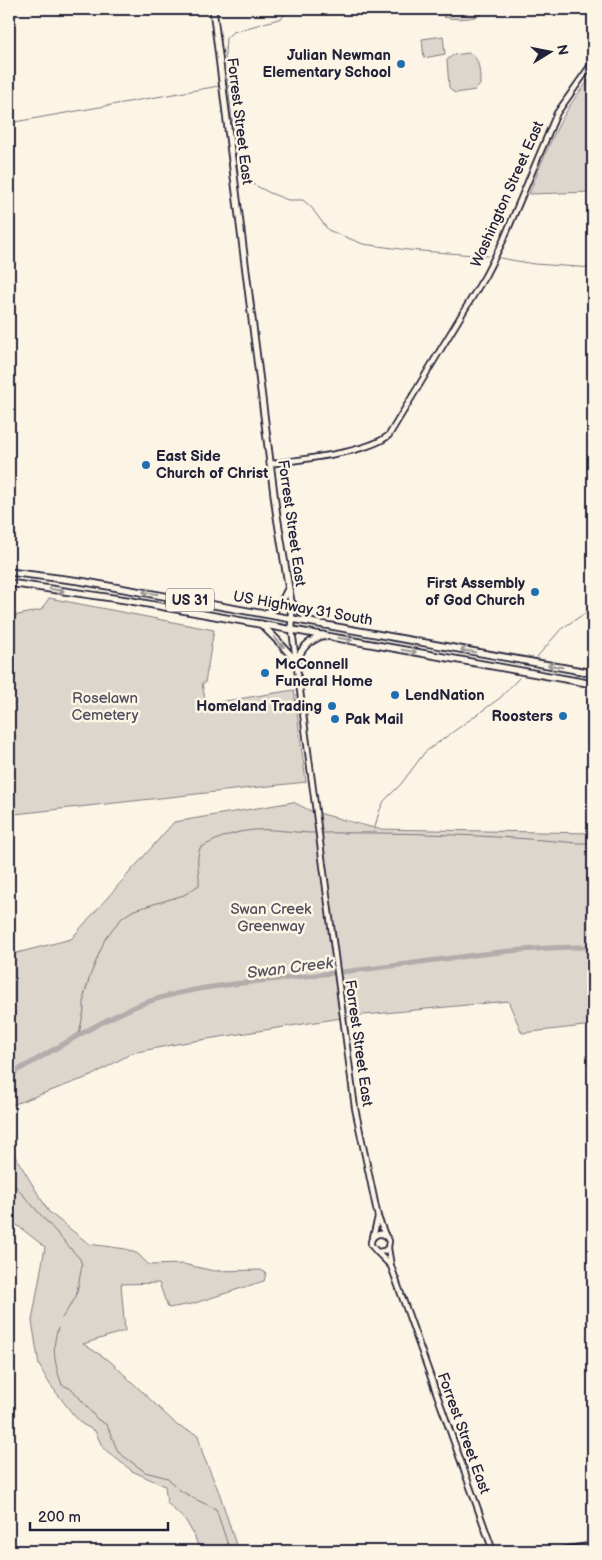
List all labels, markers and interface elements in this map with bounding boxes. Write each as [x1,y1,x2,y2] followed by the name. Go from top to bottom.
[524,28,574,78] north arrow
[553,43,572,56] text: N
[263,46,391,82] place label: Julian Newman Elementary School
[222,56,257,186] street label: Forrest Street East
[395,58,407,70] marker: Julian Newman Elementary School
[467,118,548,270] street label: Washington Street East
[156,447,268,483] place label: East Side Church of Christ
[273,458,310,588] street label: Forrest Street East
[140,459,152,471] marker: East Side Church of Christ
[425,574,525,610] place label: First Assembly of God Church
[49,585,65,595] one-way arrow
[529,586,541,598] marker: First Assembly of God Church
[232,587,374,630] street label: US Highway 31 South
[142,588,158,598] one-way arrow
[166,588,214,612] road number: US 31
[337,635,353,645] one-way arrow
[273,636,285,648] one-way arrow
[461,645,477,655] one-way arrow
[401,647,417,656] one-way arrow
[275,655,373,691] place label: McConnell Funeral Home
[547,661,563,671] one-way arrow
[259,667,271,679] marker: McConnell Funeral Home
[405,686,485,705] place label: LendNation
[72,689,139,725] park label: Roselawn Cemetery
[389,689,401,701] marker: LendNation
[196,697,322,716] place label: Homeland Trading
[326,700,338,712] marker: Homeland Trading
[491,707,553,726] place label: Roosters
[345,710,403,729] place label: Pak Mail
[557,710,569,722] marker: Roosters
[329,713,341,725] marker: Pak Mail
[231,900,312,936] park label: Swan Creek Greenway
[246,954,336,983] water label: Swan Creek
[340,978,377,1108] street label: Forrest Street East
[433,1370,494,1497] street label: Forrest Street East
[30,1500,168,1532] scale bar
[38,1508,81,1527] text: 200 m

